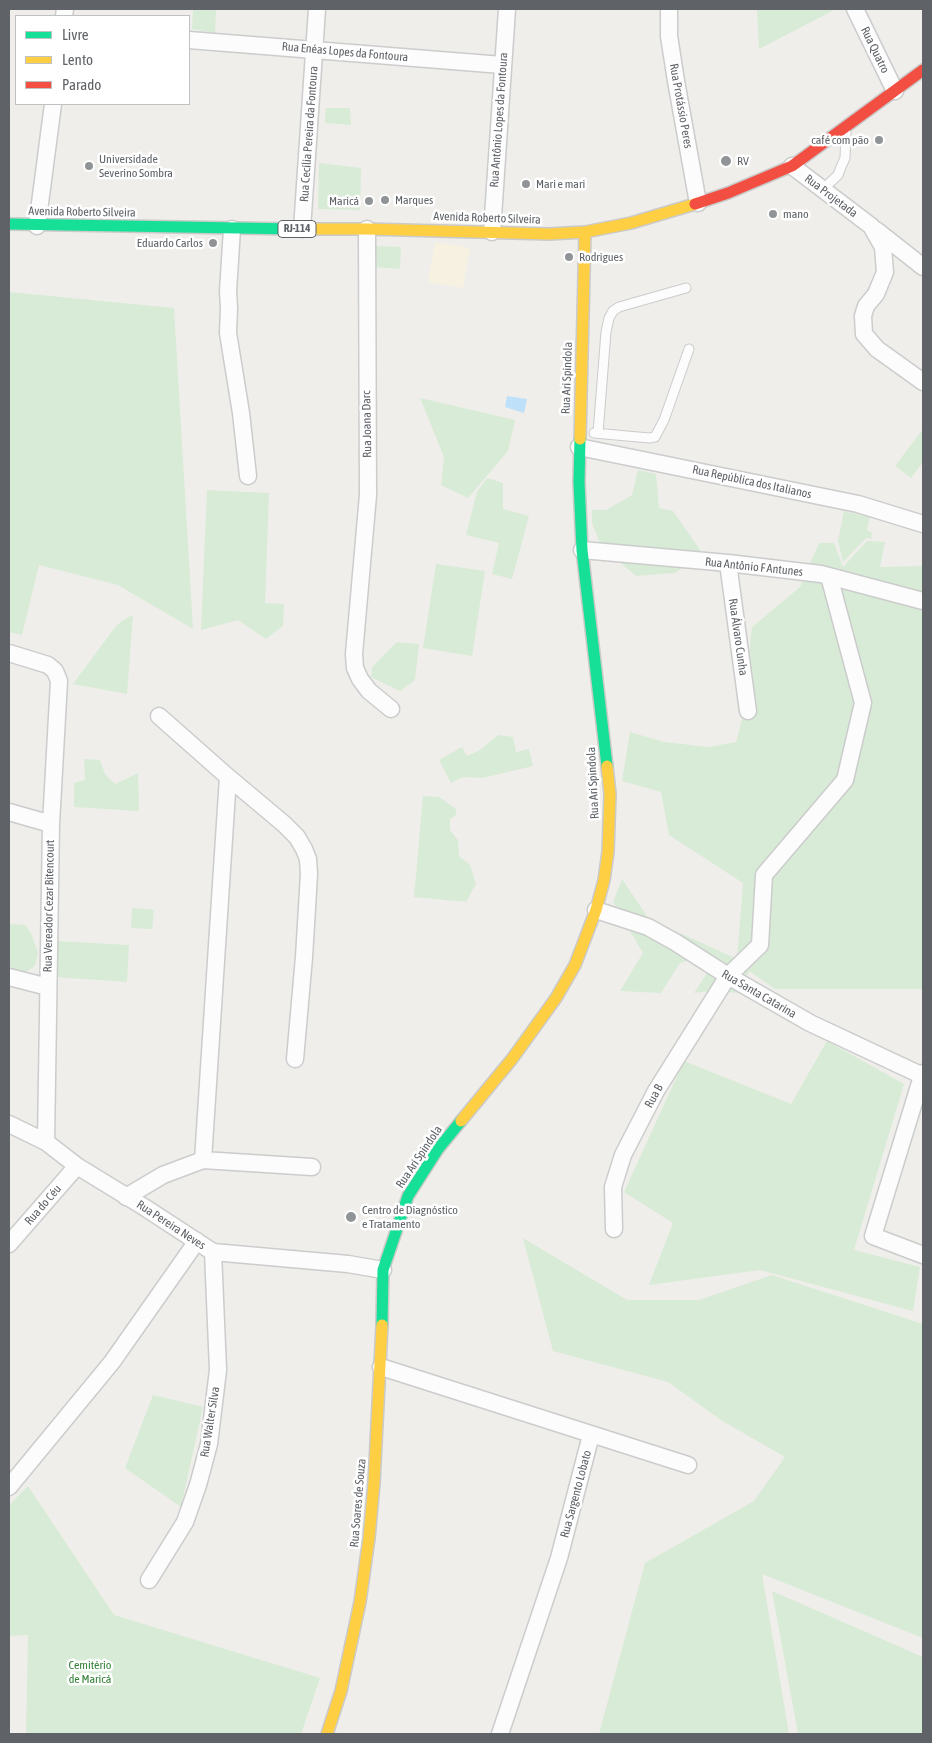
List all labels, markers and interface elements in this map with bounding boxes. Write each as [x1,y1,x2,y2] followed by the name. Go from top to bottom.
[15,15,190,105] legend
[858,24,892,76] street label: Rua Quatro
[62,26,89,43] text: Livre
[281,39,409,65] street label: Rua Enéas Lopes da Fontoura
[62,51,93,68] text: Lento
[487,52,511,188] street label: Rua Antônio Lopes da Fontoura
[666,62,696,150] street label: Rua Protássio Peres
[297,66,321,202] street label: Rua Cecília Pereira da Fontoura
[62,76,101,93] text: Parado
[811,133,869,147] place label: café com pão
[873,134,885,146] marker: café com pão
[99,152,173,180] place label: Universidade Severino Sombra
[719,154,733,168] marker: RV
[737,154,749,168] place label: RV
[83,160,95,172] marker: Universidade Severino Sombra
[802,171,860,221] street label: Rua Projetada
[536,177,585,191] place label: Mari e mari
[520,178,532,190] marker: Mari e mari
[395,193,433,207] place label: Marques
[329,194,359,208] place label: Maricá
[379,194,391,206] marker: Marques
[363,195,375,207] marker: Maricá
[28,204,136,220] street label: Avenida Roberto Silveira
[783,207,809,221] place label: mano
[767,208,779,220] marker: mano
[433,209,541,227] street label: Avenida Roberto Silveira
[278,220,316,238] road number: RJ-114
[137,236,203,250] place label: Eduardo Carlos
[207,237,219,249] marker: Eduardo Carlos
[579,250,623,264] place label: Rodrigues
[563,251,575,263] marker: Rodrigues
[559,342,575,414] street label: Rua Ari Spindola
[359,390,375,458] street label: Rua Joana Darc
[691,462,813,502] street label: Rua República dos Italianos
[704,555,804,579] street label: Rua Antônio F Antunes
[725,598,751,676] street label: Rua Álvaro Cunha
[584,747,602,819] street label: Rua Ari Spindola
[41,839,57,973] street label: Rua Vereador Cezar Bitencourt
[719,967,799,1021] street label: Rua Santa Catarina
[642,1082,666,1110] street label: Rua B
[393,1123,445,1191] street label: Rua Ari Spindola
[22,1182,64,1228] street label: Rua do Céu
[134,1197,208,1253] street label: Rua Pereira Neves
[362,1203,458,1231] place label: Centro de Diagnóstico e Tratamento
[344,1210,358,1224] marker: Centro de Diagnóstico e Tratamento
[197,1386,223,1458] street label: Rua Walter Silva
[557,1449,595,1539] street label: Rua Sargento Lobato
[347,1458,369,1548] street label: Rua Soares de Souza
[69,1658,111,1686] park label: Cemitério de Maricá

